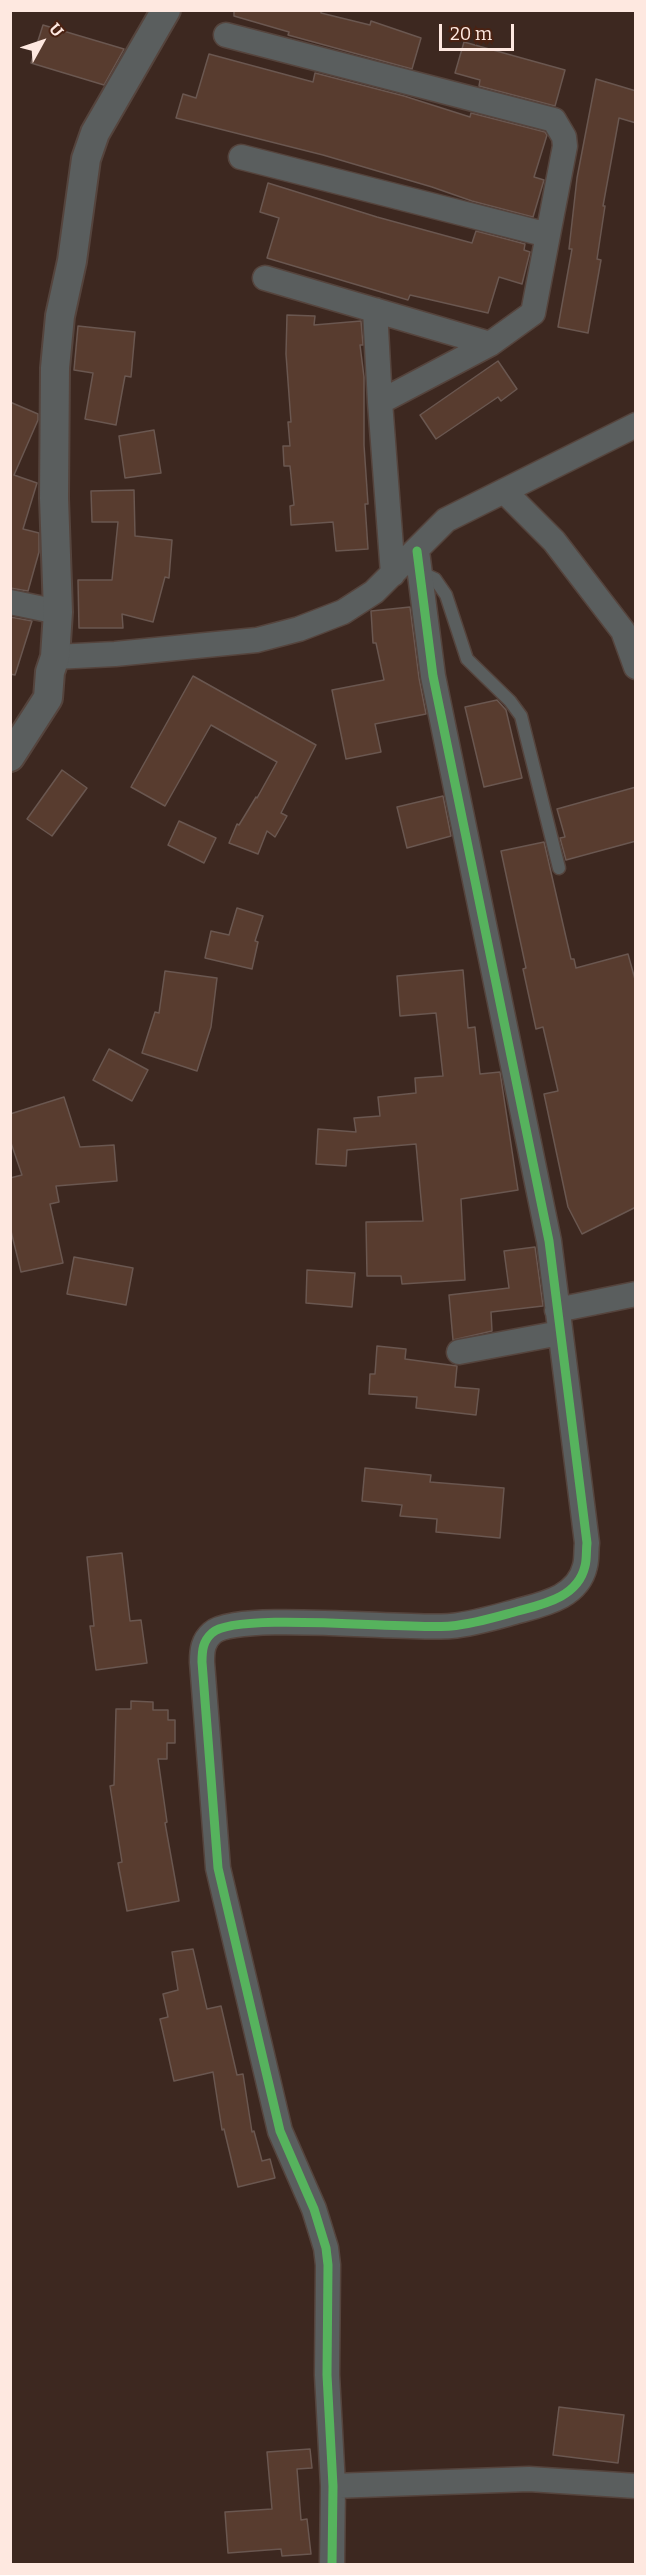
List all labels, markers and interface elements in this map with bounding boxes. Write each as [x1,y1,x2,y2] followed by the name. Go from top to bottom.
[12,12,72,72] north arrow
[442,12,517,50] scale bar
[45,19,67,41] text: U
[450,23,492,45] text: 20 m

